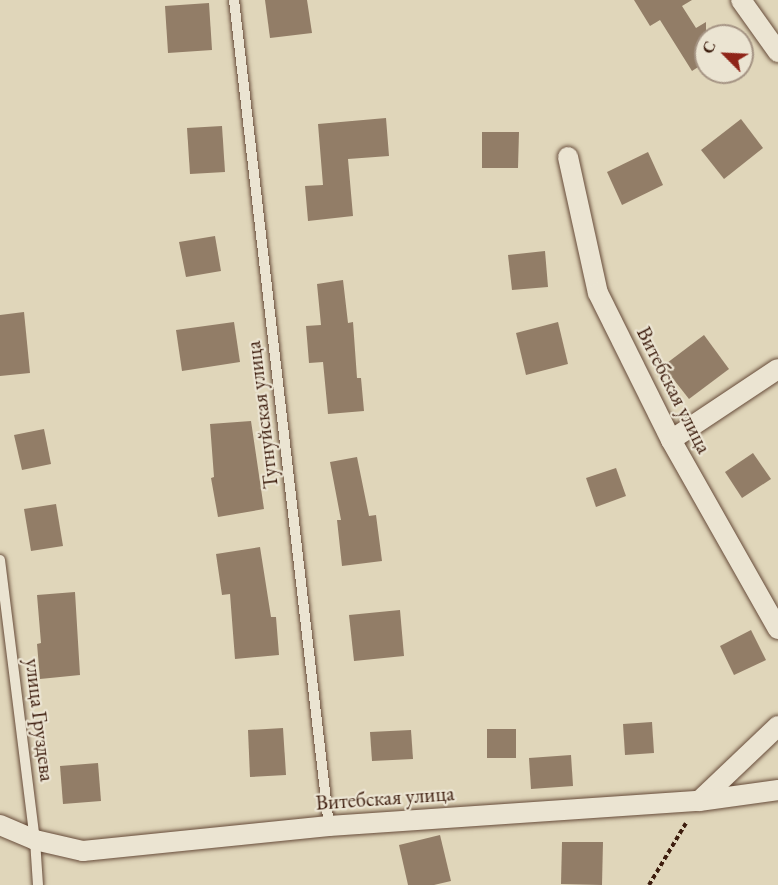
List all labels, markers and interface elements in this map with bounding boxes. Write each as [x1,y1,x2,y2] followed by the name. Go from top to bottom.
[694,24,754,84] north arrow
[697,38,721,57] text: С
[631,322,717,458] street label: Витебская улица
[240,340,284,490] street label: Тугнуйская улица
[20,657,60,783] street label: улица Груздева
[315,781,455,815] street label: Витебская улица

